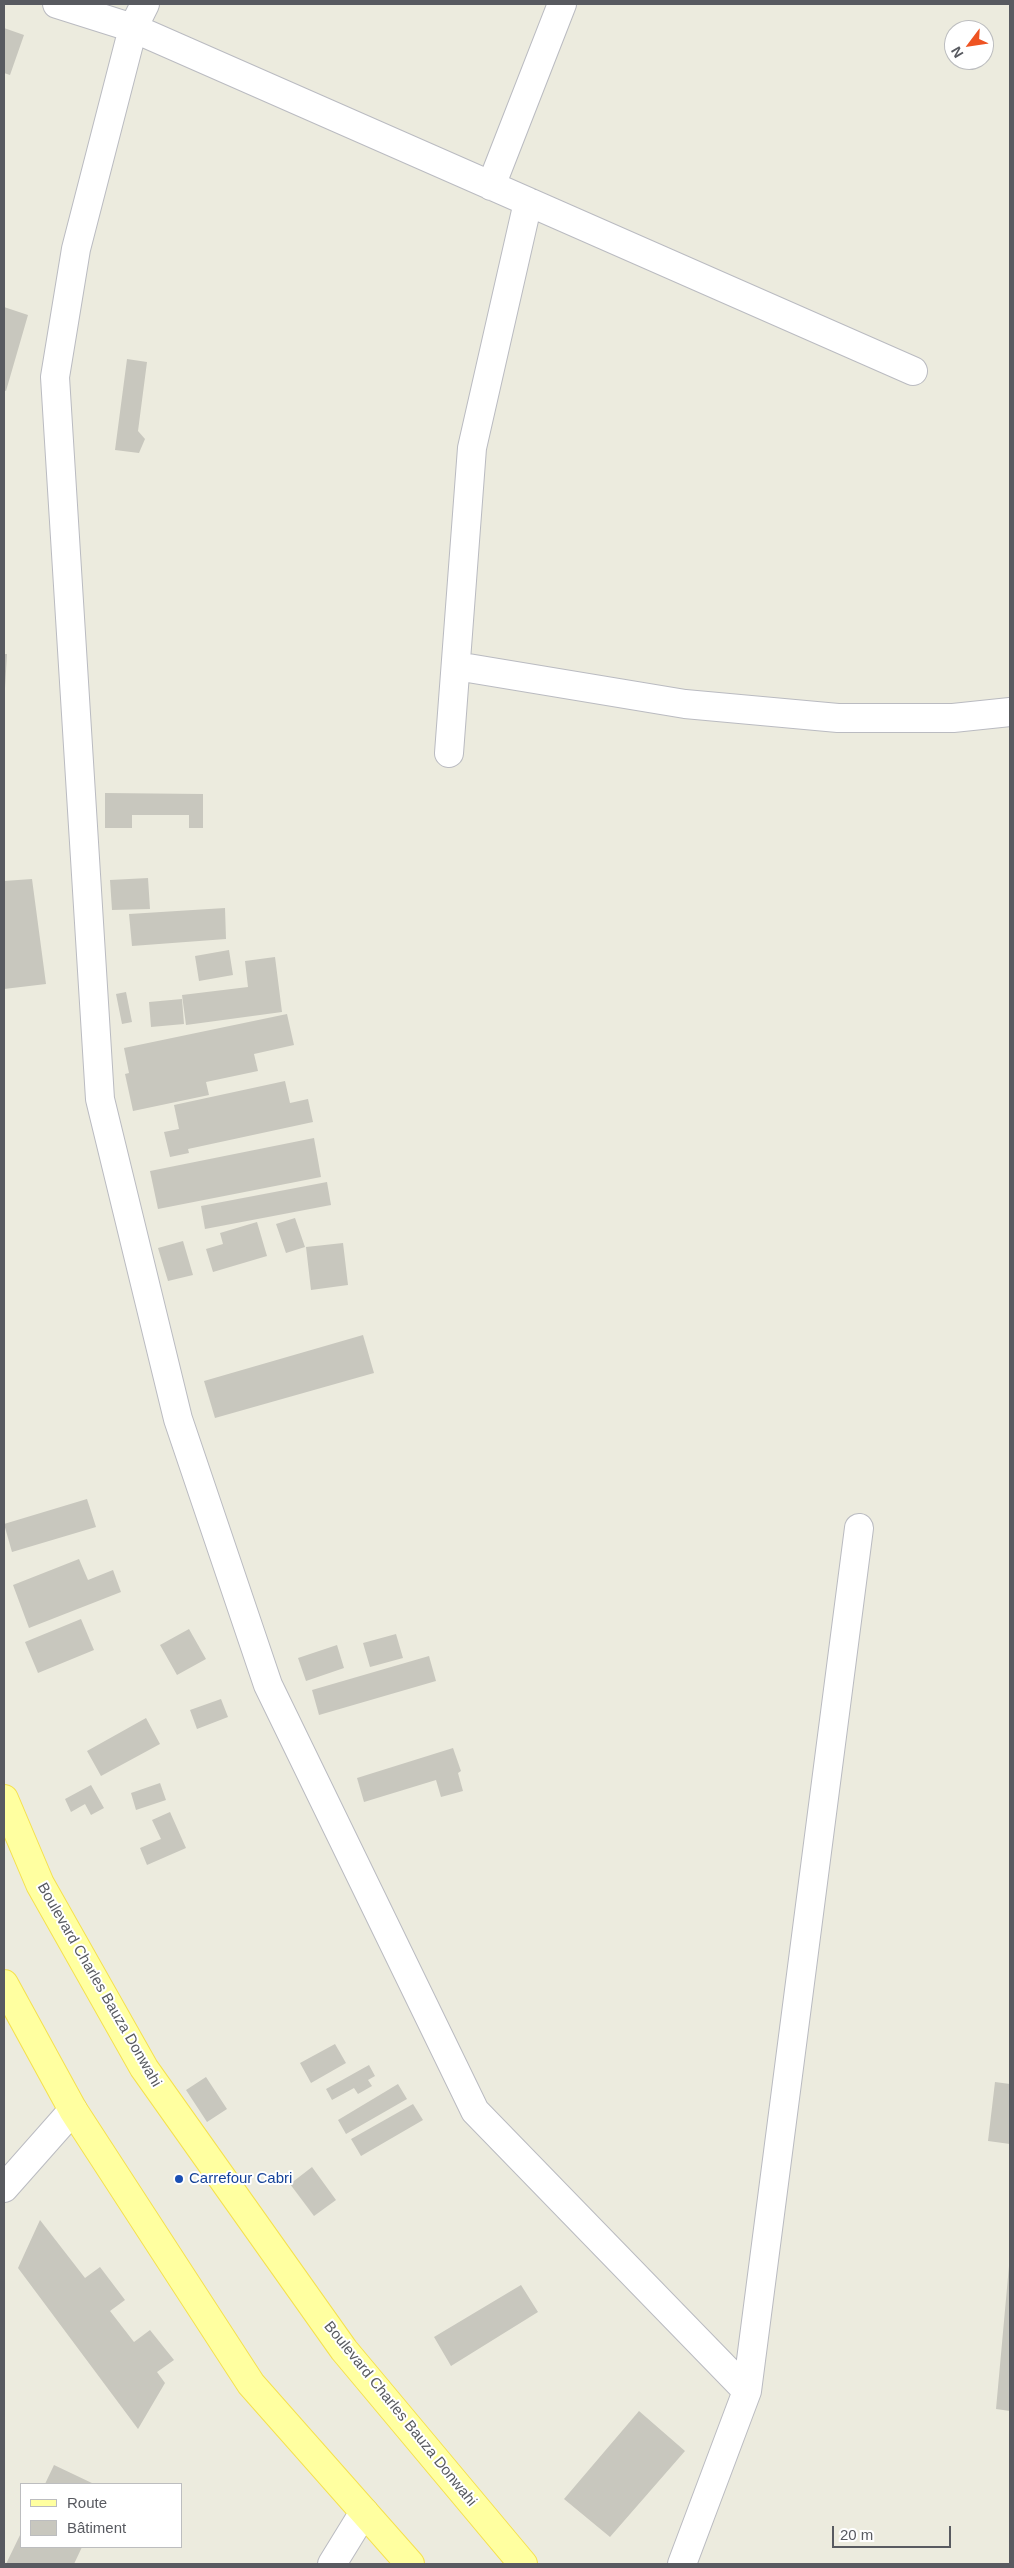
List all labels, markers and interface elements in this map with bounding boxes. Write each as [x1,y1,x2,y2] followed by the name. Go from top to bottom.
[944,20,994,70] north arrow
[948,44,966,61] text: N
[33,1880,165,2090] street label: Boulevard Charles Bauza Donwahi
[189,2170,292,2188] place label: Carrefour Cabri
[173,2173,185,2185] marker: Carrefour Cabri
[320,2318,480,2510] street label: Boulevard Charles Bauza Donwahi
[20,2483,182,2548] legend
[67,2494,107,2511] text: Route
[834,2516,953,2548] scale bar
[67,2519,126,2536] text: Bâtiment
[840,2526,873,2543] text: 20 m

